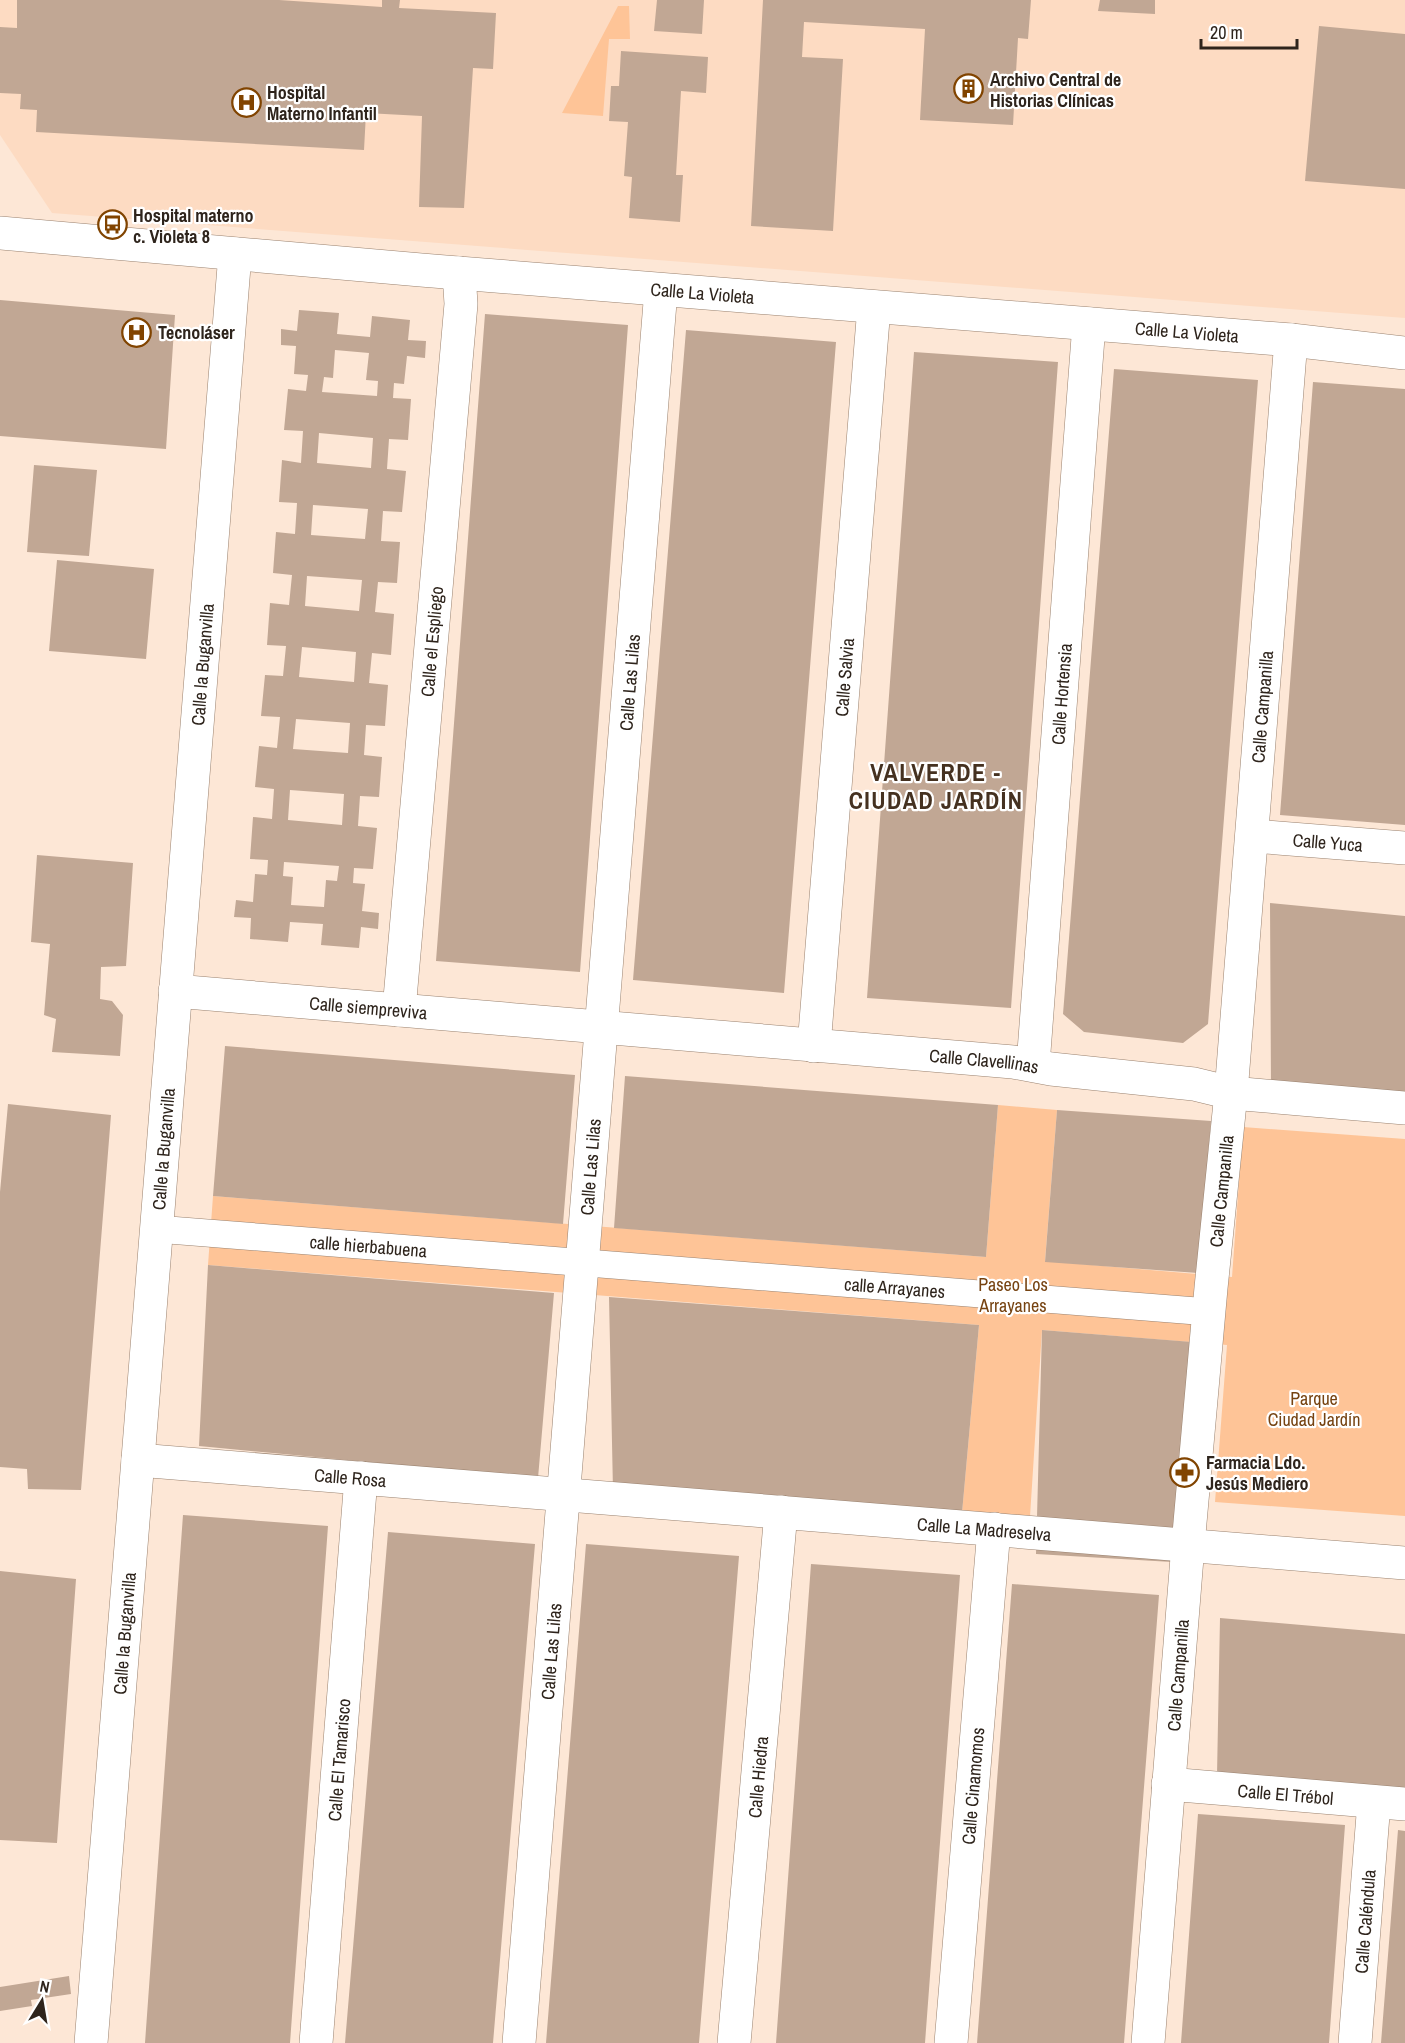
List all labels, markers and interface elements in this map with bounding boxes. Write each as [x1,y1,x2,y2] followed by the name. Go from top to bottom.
[1201,12,1297,50] scale bar
[1210,20,1243,45] text: 20 m
[990,67,1121,113] place label: Archivo Central de Historias Clínicas
[953,73,985,105] building icon: Archivo Central de Historias Clínicas
[267,80,377,126] place label: Hospital Materno Infantil
[230,86,262,118] hospital icon: Hospital Materno Infantil
[133,203,254,249] place label: Hospital materno c. Violeta 8
[96,209,128,241] bus stop icon: Hospital materno c. Violeta 8
[650,276,755,309] street label: Calle La Violeta
[1134,315,1240,348] street label: Calle La Violeta
[121,316,153,348] hospital icon: Tecnoláser
[158,320,235,345] place label: Tecnoláser
[414,585,449,698] street label: Calle el Espliego
[185,602,219,726] street label: Calle la Buganvilla
[613,633,646,732] street label: Calle Las Lilas
[828,637,860,718] street label: Calle Salvia
[1045,642,1077,746] street label: Calle Hortensia
[1245,650,1279,764] street label: Calle Campanilla
[849,756,1023,816] district label: VALVERDE - CIUDAD JARDÍN
[1292,827,1364,857] street label: Calle Yuca
[308,990,428,1025] street label: Calle siempreviva
[928,1042,1041,1079] street label: Calle Clavellinas
[146,1087,180,1211] street label: Calle la Buganvilla
[574,1118,606,1216] street label: Calle Las Lilas
[1203,1134,1239,1248] street label: Calle Campanilla
[309,1229,428,1263] street label: calle hierbabuena
[843,1271,946,1304] street label: calle Arrayanes
[978,1272,1048,1318] park label: Paseo Los Arrayanes
[1268,1386,1360,1432] park label: Parque Ciudad Jardín
[1206,1450,1309,1496] place label: Farmacia Ldo. Jesús Mediero
[1169,1456,1201,1488] pharmacy icon: Farmacia Ldo. Jesús Mediero
[313,1462,387,1493] street label: Calle Rosa
[916,1511,1052,1547] street label: Calle La Madreselva
[107,1571,141,1695] street label: Calle la Buganvilla
[534,1602,567,1701] street label: Calle Las Lilas
[1161,1618,1195,1732] street label: Calle Campanilla
[321,1697,356,1822] street label: Calle El Tamarisco
[955,1726,990,1845] street label: Calle Cinamomos
[741,1735,774,1819] street label: Calle Hiedra
[1237,1777,1335,1810] street label: Calle El Trébol
[1348,1868,1381,1974] street label: Calle Caléndula
[12,1971,72,2031] north arrow
[38,1975,52,1998] text: N

